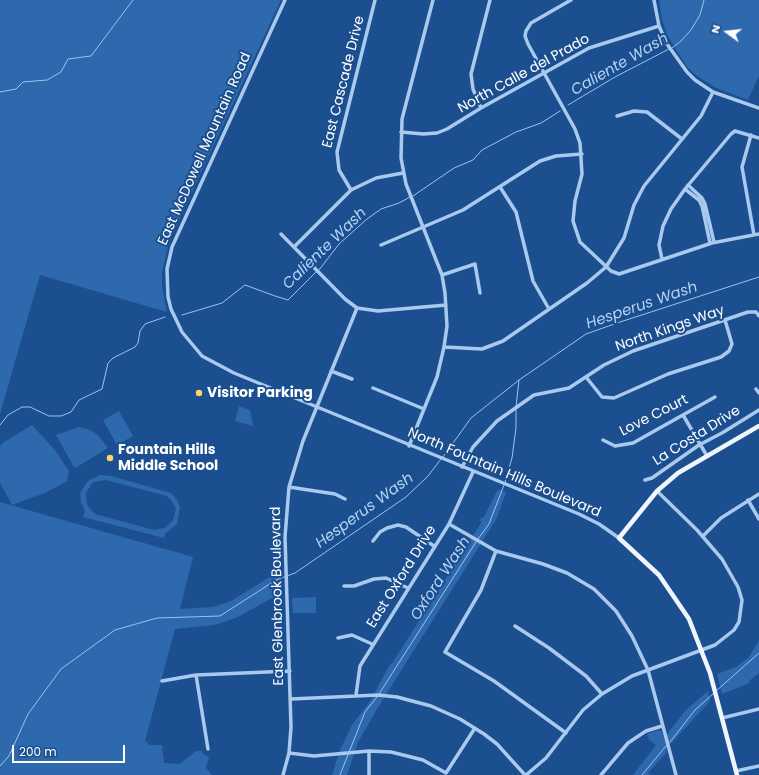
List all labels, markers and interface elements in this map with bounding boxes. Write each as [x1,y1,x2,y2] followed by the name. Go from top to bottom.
[707,12,747,52] north arrow
[319,14,369,150] street label: East Cascade Drive
[707,23,724,35] text: N
[568,30,672,100] water label: Caliente Wash
[455,31,593,117] street label: North Calle del Prado
[155,50,255,248] street label: East McDowell Mountain Road
[279,205,371,293] water label: Caliente Wash
[584,279,700,333] water label: Hesperus Wash
[613,302,727,356] street label: North Kings Way
[207,385,313,401] place label: Visitor Parking
[194,388,204,398] marker: Visitor Parking
[617,392,691,440] street label: Love Court
[650,402,744,470] street label: La Costa Drive
[405,425,603,521] street label: North Fountain Hills Boulevard
[118,442,218,474] place label: Fountain Hills Middle School
[105,453,115,463] marker: Fountain Hills Middle School
[313,469,417,553] water label: Hesperus Wash
[268,506,288,686] street label: East Glenbrook Boulevard
[364,523,440,631] street label: East Oxford Drive
[407,534,475,624] water label: Oxford Wash
[14,737,127,763] scale bar
[19,743,57,760] text: 200 m

